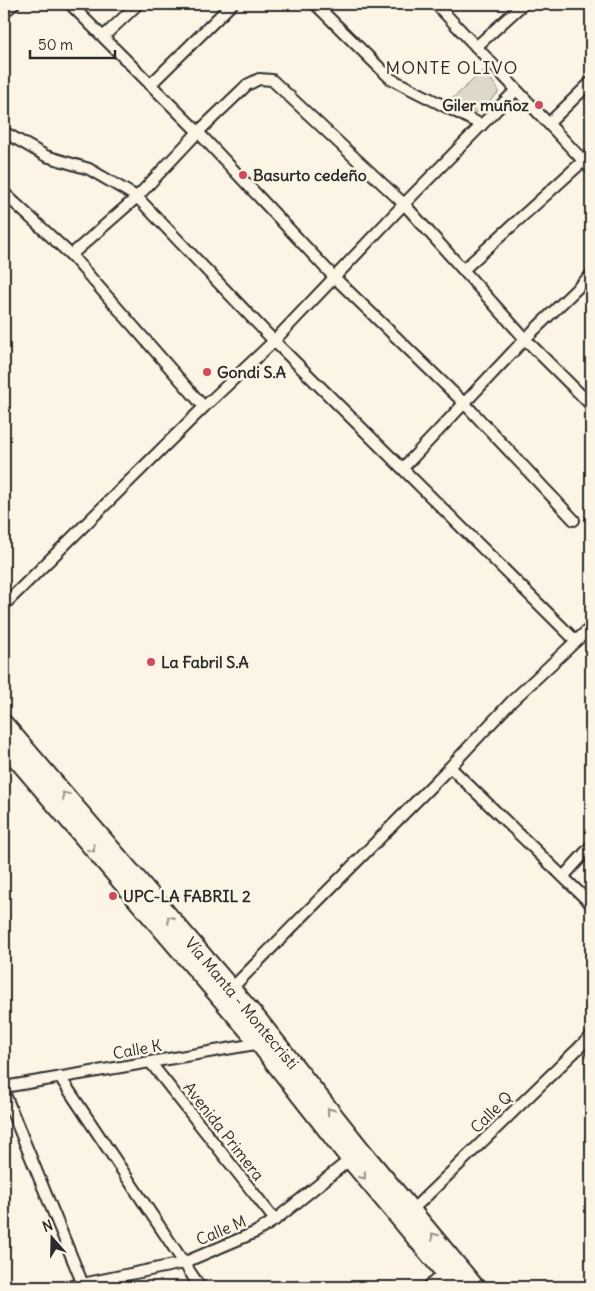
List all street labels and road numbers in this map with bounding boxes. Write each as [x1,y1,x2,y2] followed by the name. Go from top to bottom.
[181,933,303,1073] street label: Vía Manta - Montecristi
[111,1035,163,1063] street label: Calle K
[179,1078,269,1184] street label: Avenida Primera
[466,1087,516,1137] street label: Calle Q
[193,1211,249,1249] street label: Calle M

